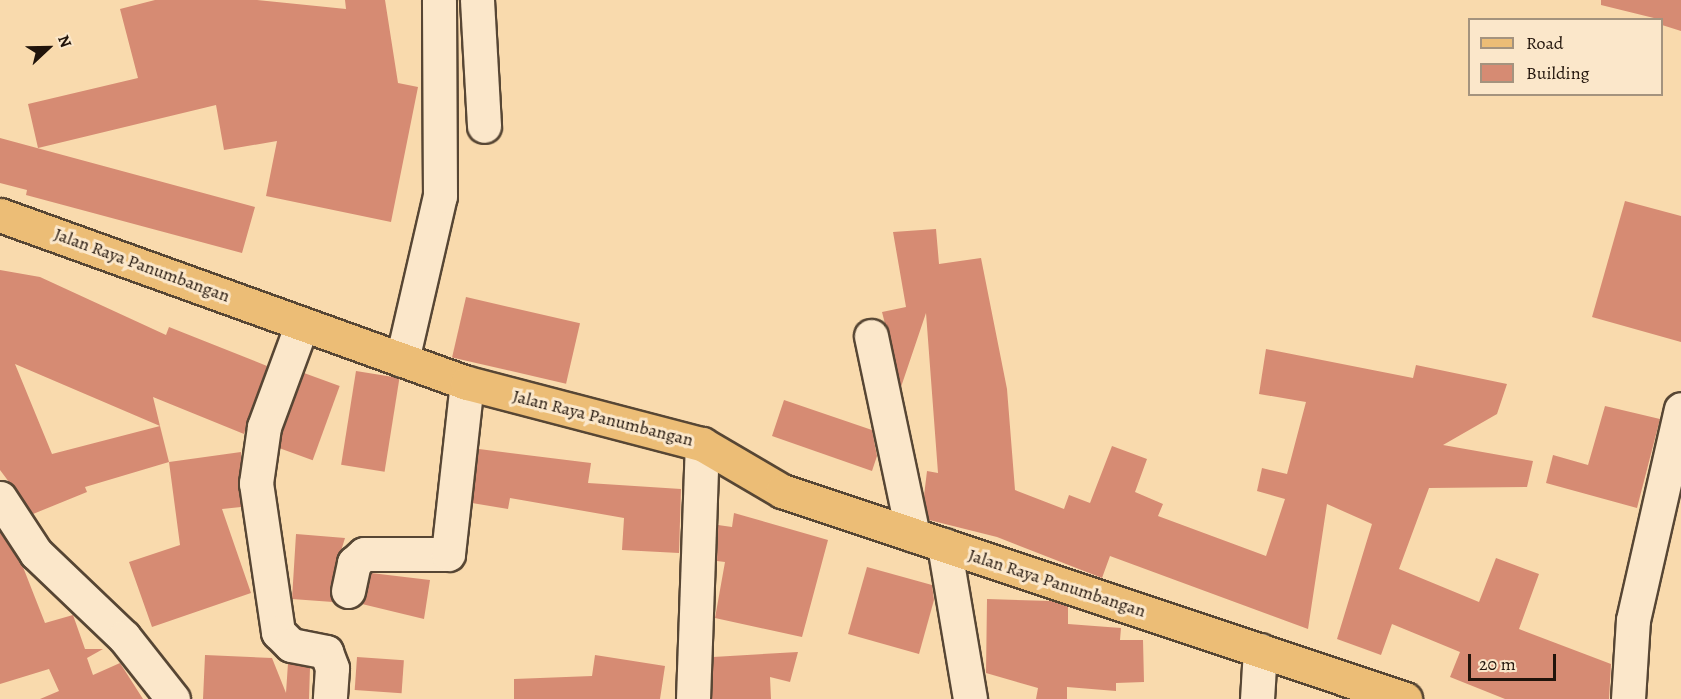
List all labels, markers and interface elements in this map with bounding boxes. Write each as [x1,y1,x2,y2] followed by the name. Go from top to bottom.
[18,18,78,78] north arrow
[1468,18,1663,96] legend
[1526,31,1563,55] text: Road
[52,32,77,51] text: N
[1526,61,1590,85] text: Building
[51,223,233,307] street label: Jalan Raya Panumbangan
[511,385,695,451] street label: Jalan Raya Panumbangan
[966,544,1148,622] street label: Jalan Raya Panumbangan
[1471,642,1560,680] scale bar
[1479,652,1516,676] text: 20 m

